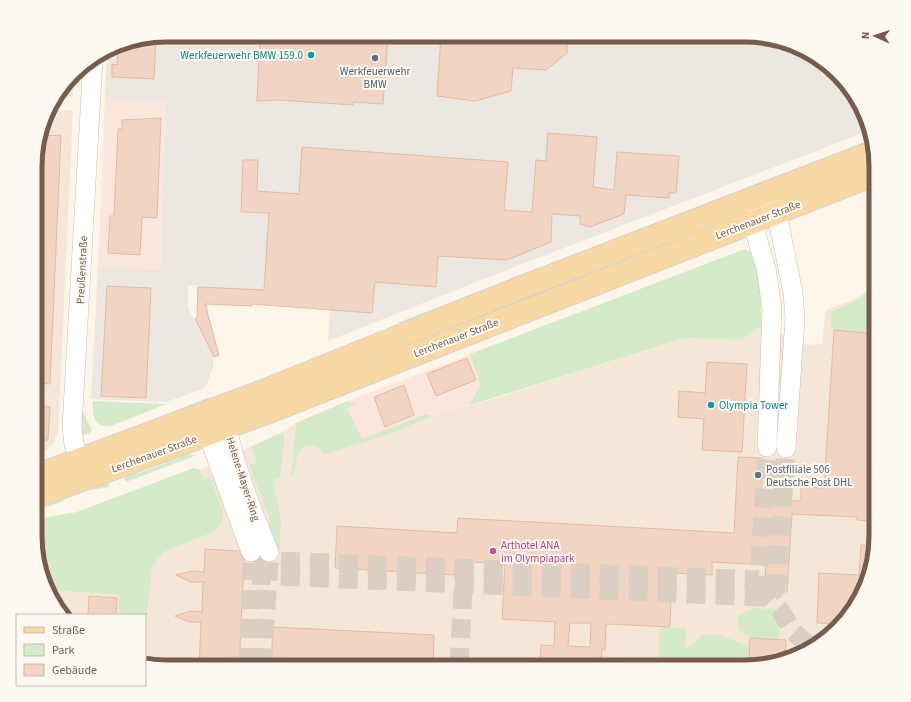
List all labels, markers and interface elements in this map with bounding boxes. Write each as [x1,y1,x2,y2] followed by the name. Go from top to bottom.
[855,16,895,56] north arrow
[858,31,873,40] text: N
[180,48,303,63] place label: Werkfeuerwehr BMW 159.0
[306,50,316,60] marker: Werkfeuerwehr BMW 159.0
[370,53,380,63] marker: Werkfeuerwehr BMW
[340,64,410,92] place label: Werkfeuerwehr BMW
[713,197,803,243] street label: Lerchenauer Straße
[73,235,91,304] street label: Preußenstraße
[411,315,501,361] street label: Lerchenauer Straße
[719,398,788,413] place label: Olympia Tower
[706,400,716,410] marker: Olympia Tower
[109,431,199,476] street label: Lerchenauer Straße
[222,435,264,523] street label: Helene-Mayer-Ring
[766,462,853,490] place label: Postfiliale 506 Deutsche Post DHL
[753,470,763,480] marker: Postfiliale 506 Deutsche Post DHL
[501,538,575,566] place label: Arthotel ANA im Olympiapark
[488,546,498,556] marker: Arthotel ANA im Olympiapark
[16,614,146,686] legend
[52,622,85,639] text: Straße
[52,642,74,659] text: Park
[52,662,97,679] text: Gebäude

